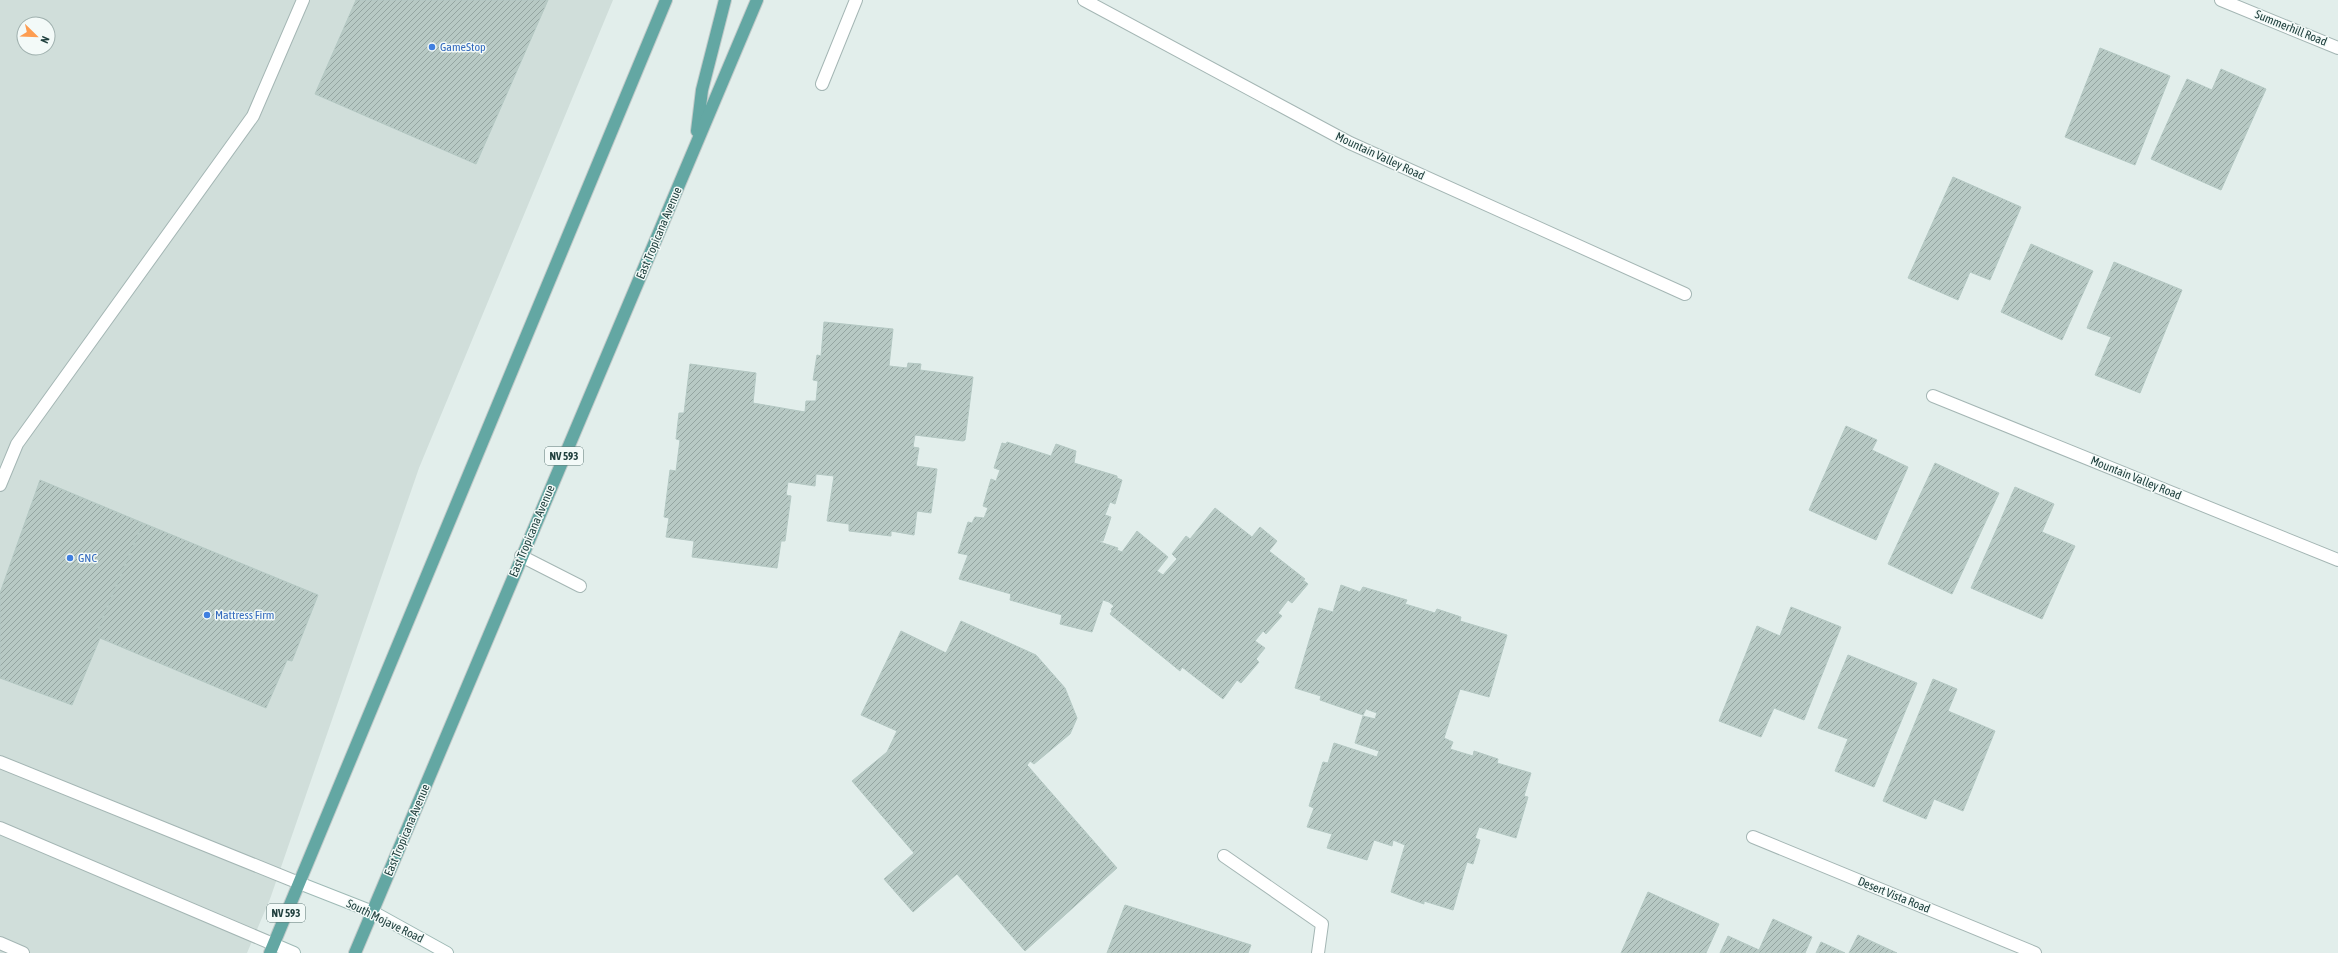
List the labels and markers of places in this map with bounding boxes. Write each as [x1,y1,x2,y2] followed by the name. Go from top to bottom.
[440,40,486,54] place label: GameStop
[427,42,437,52] marker: GameStop
[78,551,97,565] place label: GNC
[65,553,75,563] marker: GNC
[215,608,274,622] place label: Mattress Firm
[202,610,212,620] marker: Mattress Firm

